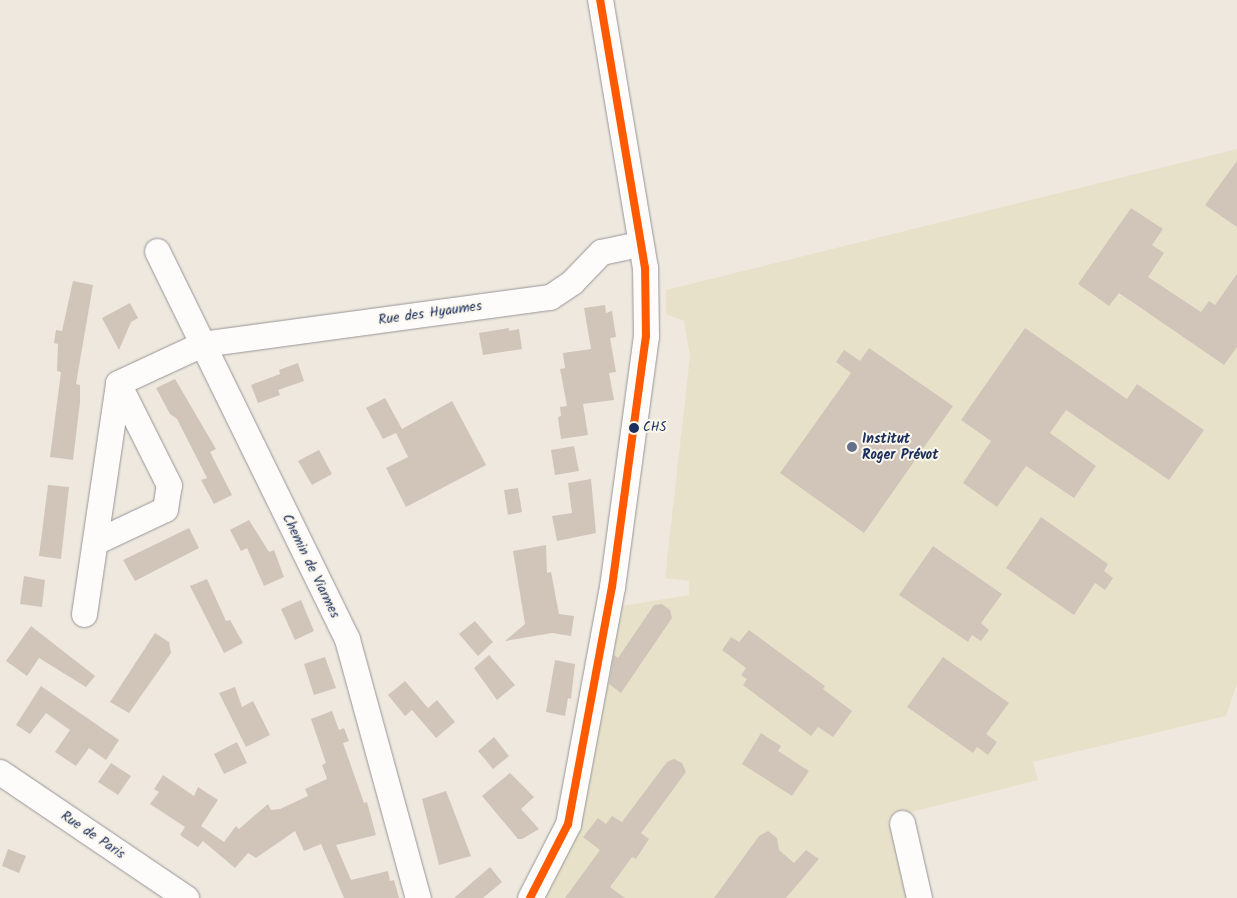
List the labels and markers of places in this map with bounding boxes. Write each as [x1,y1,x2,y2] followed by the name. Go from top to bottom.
[643,420,666,436] place label: CHS
[629,423,639,433] marker: CHS
[862,431,939,464] place label: Institut Roger Prévot
[846,441,858,453] marker: Institut Roger Prévot

